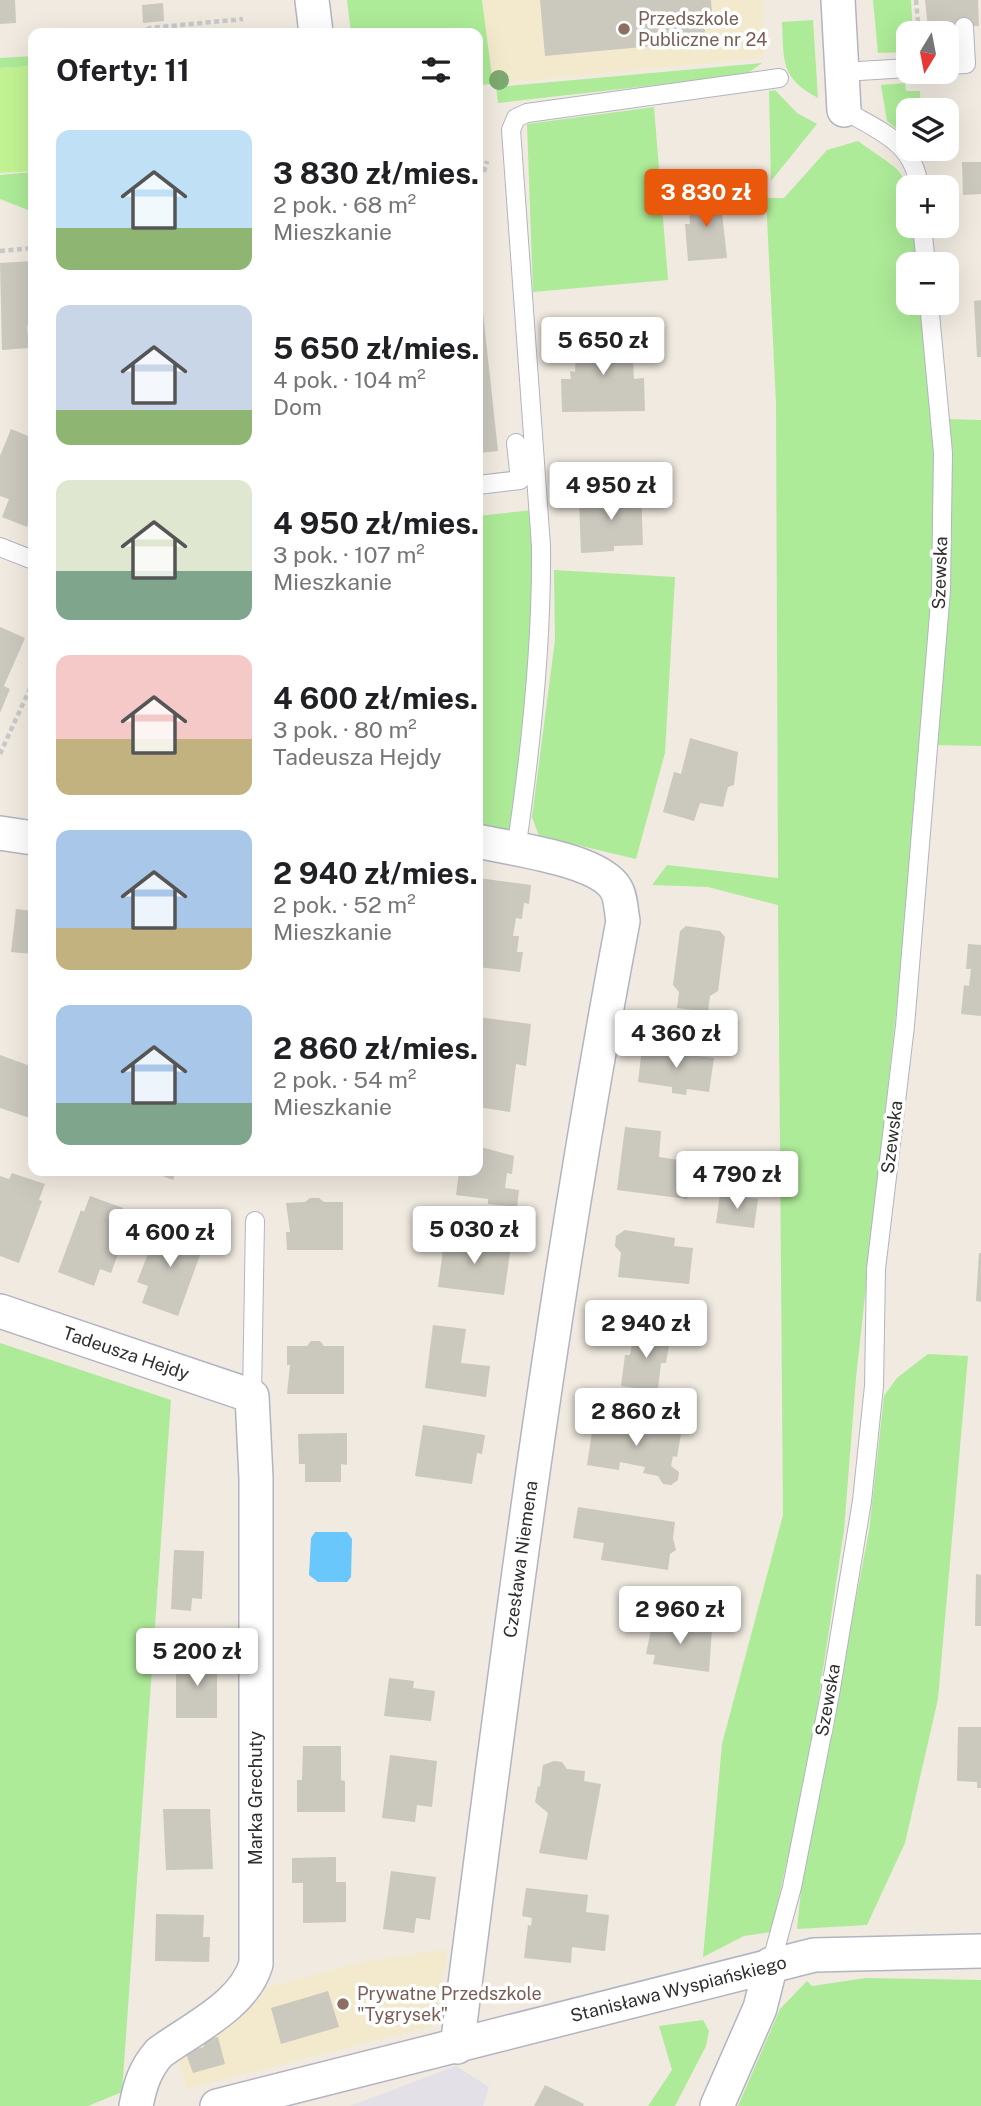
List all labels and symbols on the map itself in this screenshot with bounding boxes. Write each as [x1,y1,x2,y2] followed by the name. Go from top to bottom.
[638,8,767,50] place label: Przedszkole Publiczne nr 24
[616,21,632,37] marker: Przedszkole Publiczne nr 24
[896,21,959,84] north arrow
[634,170,778,229] pin: 3 830 zł
[531,318,675,377] pin: 5 650 zł
[539,462,683,522] pin: 4 950 zł
[928,536,951,610] street label: Szewska
[604,1010,748,1070] pin: 4 360 zł
[877,1099,906,1175] street label: Szewska
[665,1152,809,1211] pin: 4 790 zł
[402,1206,546,1266] pin: 5 030 zł
[98,1210,242,1269] pin: 4 600 zł
[574,1300,718,1360] pin: 2 940 zł
[60,1322,192,1384] street label: Tadeusza Hejdy
[564,1388,708,1448] pin: 2 860 zł
[499,1479,542,1639] street label: Czesława Niemena
[608,1586,752,1646] pin: 2 960 zł
[125,1628,269,1688] pin: 5 200 zł
[811,1662,844,1738] street label: Szewska
[245,1730,266,1865] street label: Marka Grechuty
[568,1951,789,2026] street label: Stanisława Wyspiańskiego
[357,1983,542,2025] place label: Prywatne Przedszkole "Tygrysek"
[335,1996,351,2012] marker: Prywatne Przedszkole "Tygrysek"

